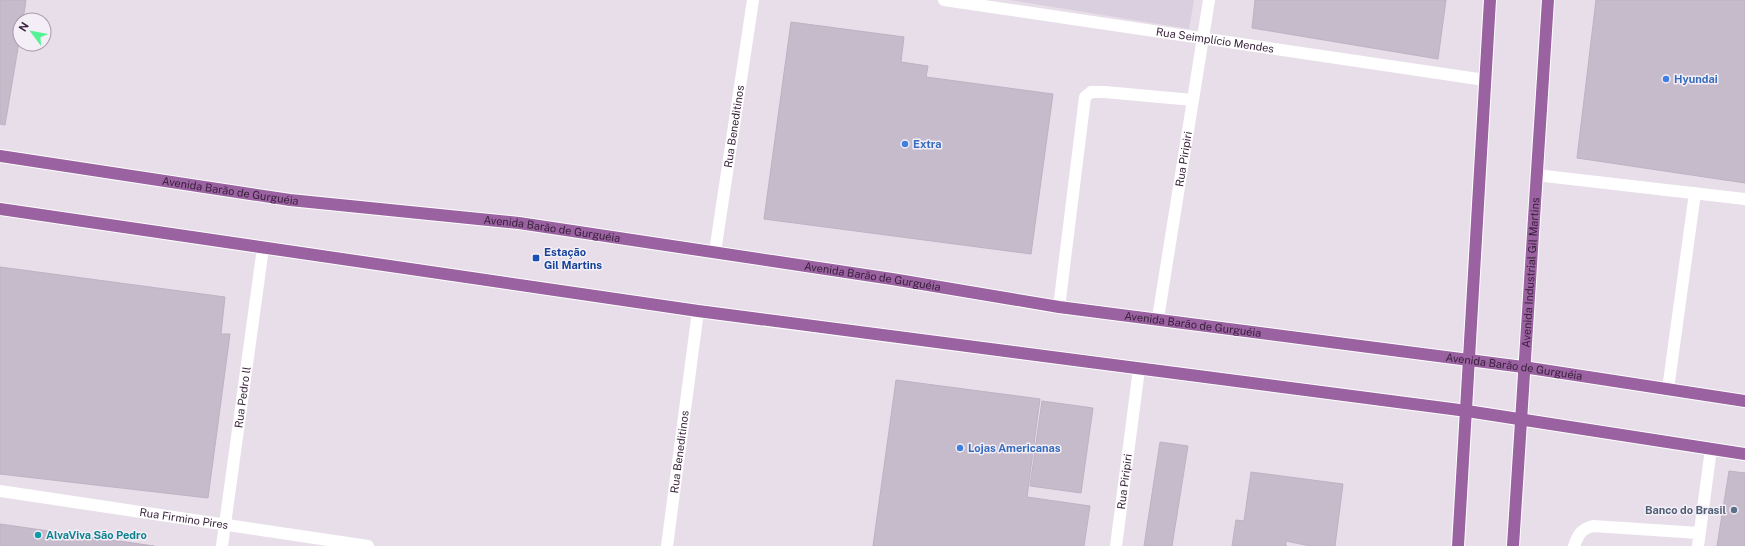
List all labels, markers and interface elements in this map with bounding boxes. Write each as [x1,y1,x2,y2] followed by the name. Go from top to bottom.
[12,12,52,52] north arrow
[16,20,31,34] text: N
[1155,25,1275,55] street label: Rua Seimplício Mendes
[1674,73,1718,85] place label: Hyundai
[1661,74,1671,84] marker: Hyundai
[722,84,746,169] street label: Rua Beneditinos
[1173,131,1194,188] street label: Rua Piripiri
[913,138,942,150] place label: Extra
[900,139,910,149] marker: Extra
[161,175,299,207] street label: Avenida Barão de Gurguéia
[1520,197,1541,348] street label: Avenida Industrial Gil Martins
[483,213,621,244] street label: Avenida Barão de Gurguéia
[544,246,602,271] place label: Estação Gil Martins
[531,253,541,263] marker: Estação Gil Martins
[803,260,942,293] street label: Avenida Barão de Gurguéia
[1124,310,1262,339] street label: Avenida Barão de Gurguéia
[1445,351,1583,382] street label: Avenida Barão de Gurguéia
[232,366,253,429] street label: Rua Pedro ll
[668,409,691,494] street label: Rua Beneditinos
[968,442,1061,454] place label: Lojas Americanas
[955,443,965,453] marker: Lojas Americanas
[1115,453,1134,510] street label: Rua Piripiri
[1645,504,1726,516] place label: Banco do Brasil
[1729,505,1739,515] marker: Banco do Brasil
[139,506,230,531] street label: Rua Firmino Pires
[46,529,147,541] place label: AlvaViva São Pedro
[33,530,43,540] marker: AlvaViva São Pedro

